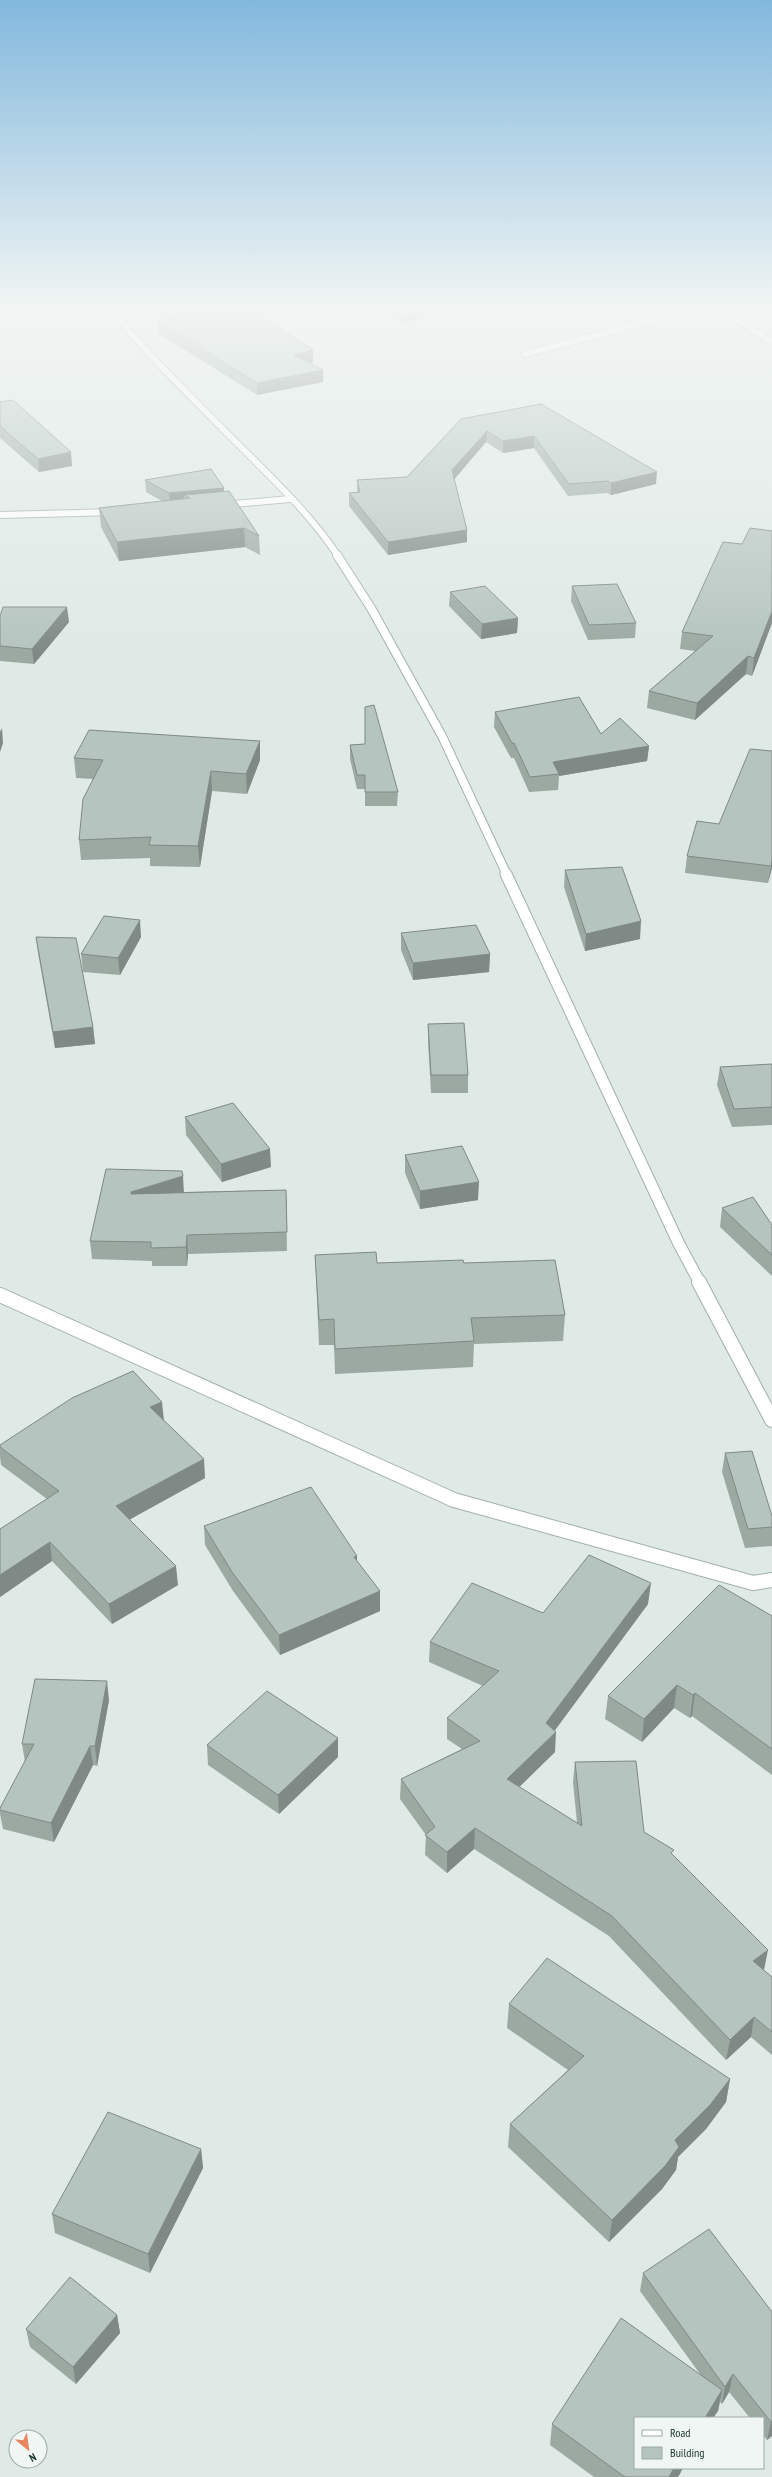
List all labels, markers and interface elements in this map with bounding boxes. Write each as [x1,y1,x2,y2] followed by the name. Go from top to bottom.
[634,2417,764,2469] legend
[670,2425,690,2440] text: Road
[8,2429,48,2469] north arrow
[670,2445,705,2460] text: Building
[27,2450,39,2465] text: N

